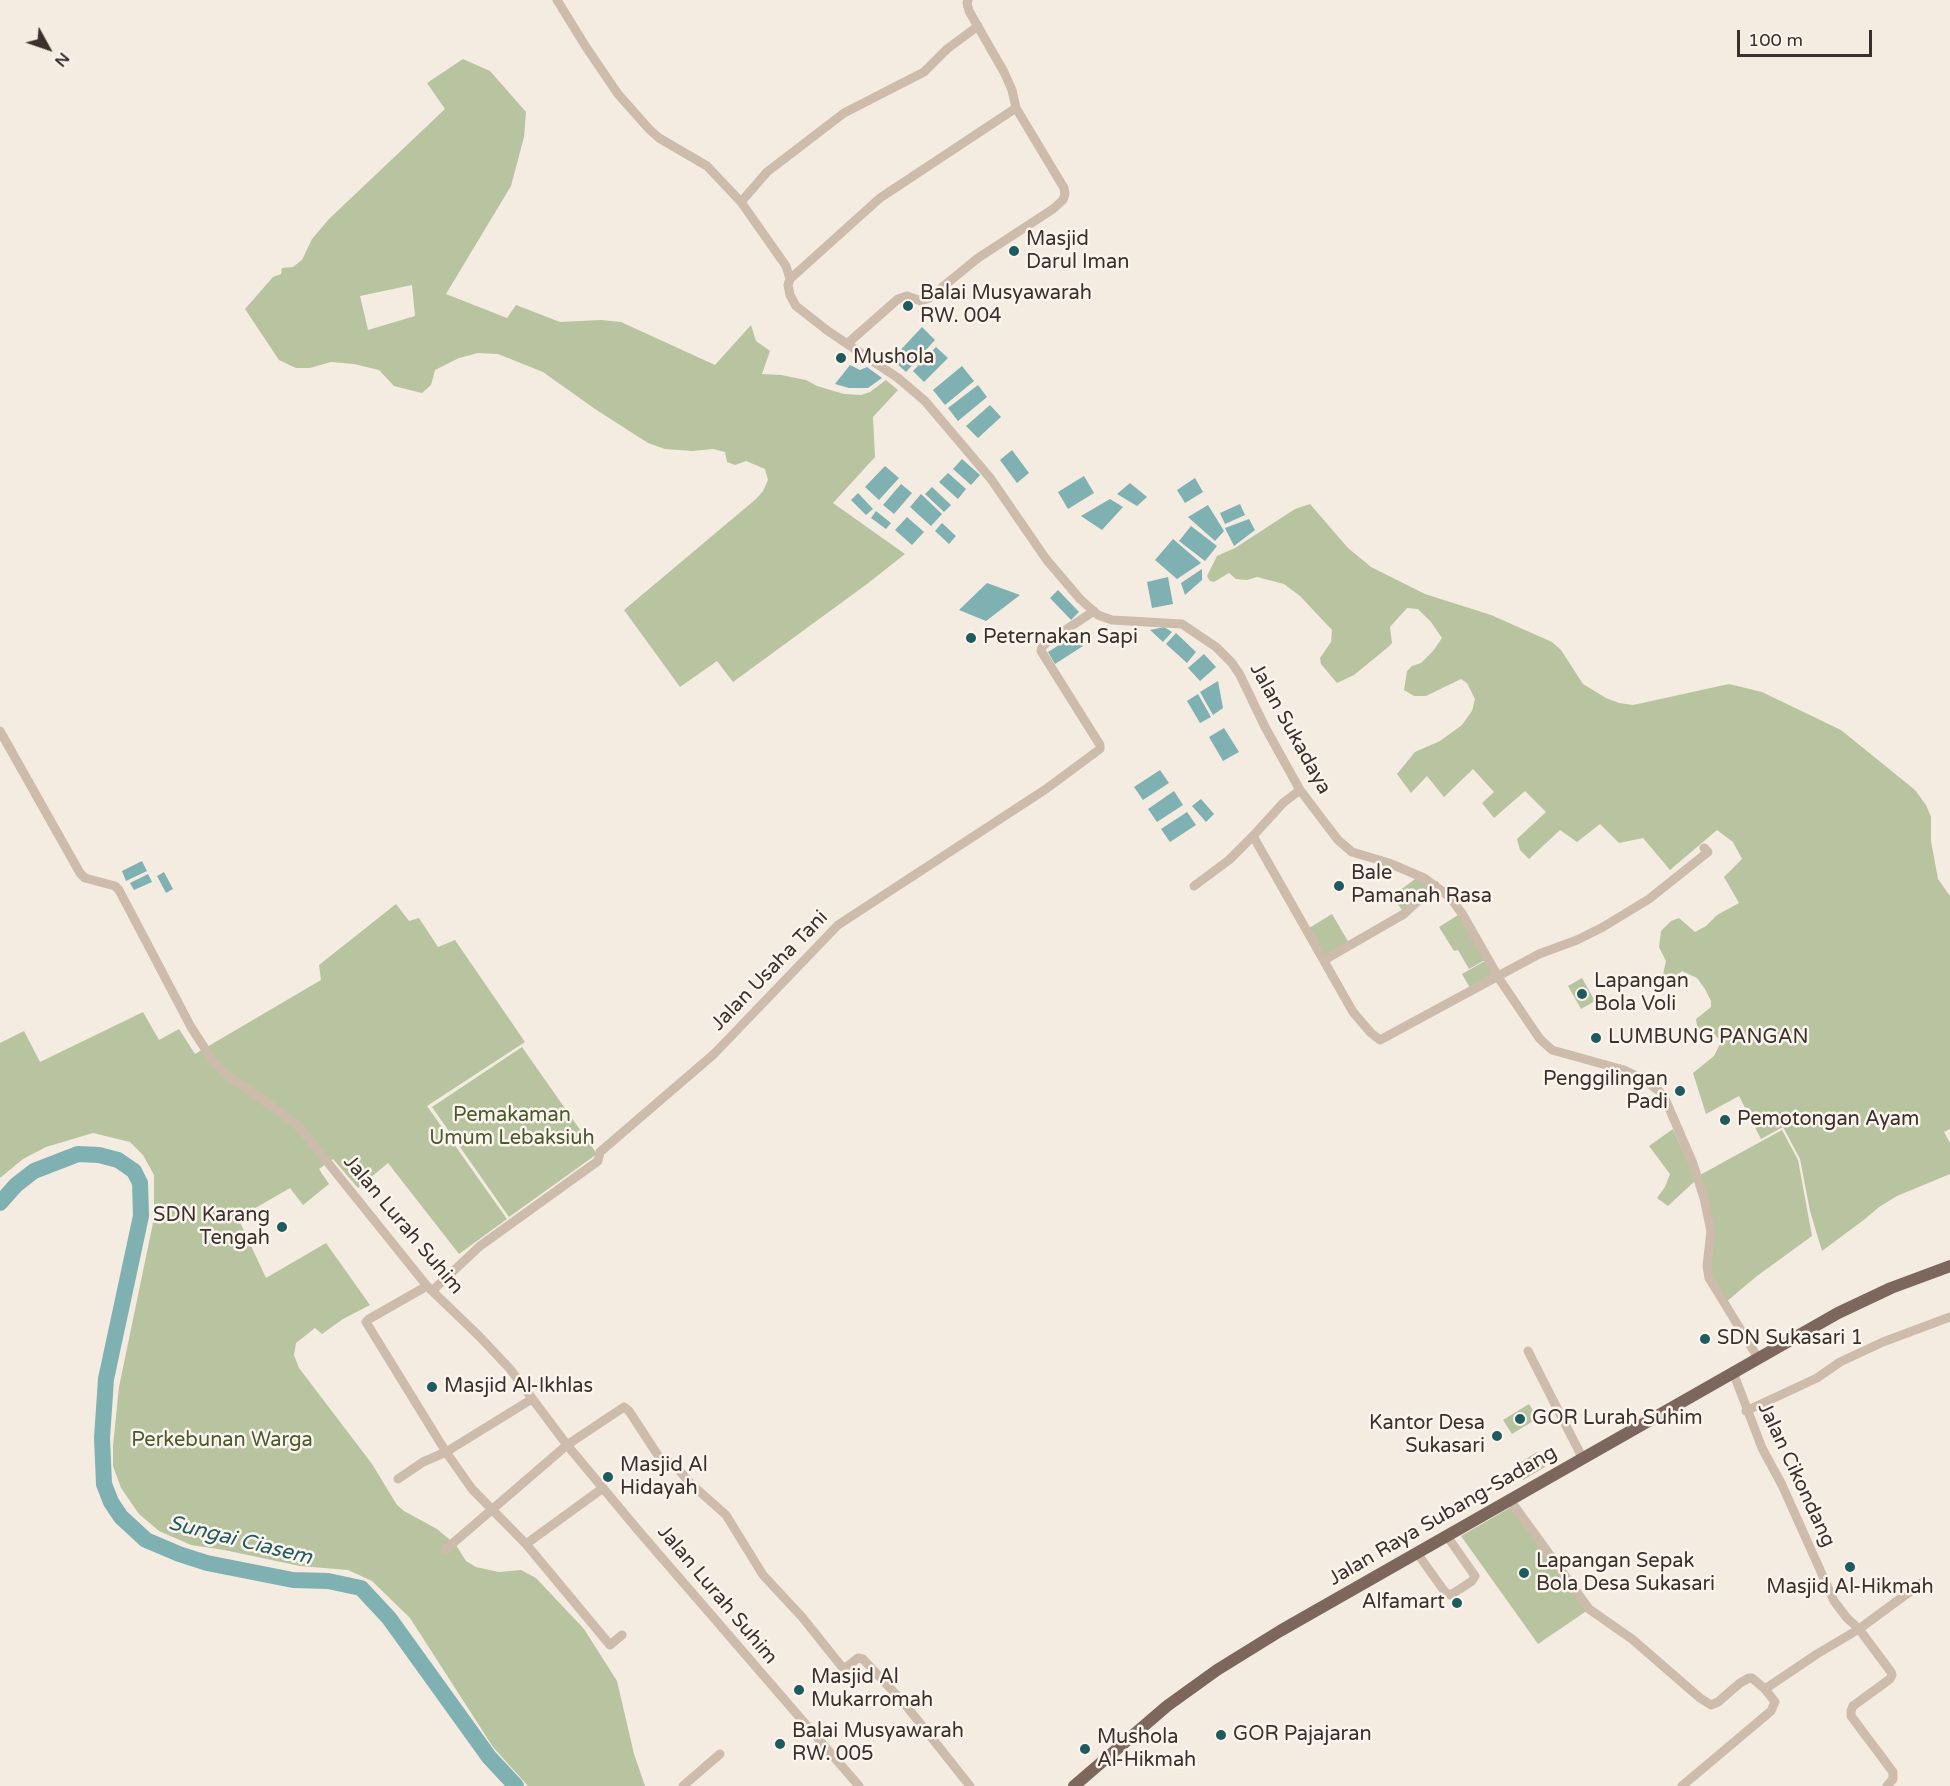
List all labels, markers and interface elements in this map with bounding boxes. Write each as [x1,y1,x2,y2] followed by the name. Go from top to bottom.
[18,18,78,78] north arrow
[1740,18,1875,56] scale bar
[1748,29,1803,51] text: 100 m
[50,48,74,71] text: N
[1026,228,1129,275] place label: Masjid Darul Iman
[1007,244,1021,258] marker: Masjid Darul Iman
[920,282,1092,329] place label: Balai Musyawarah RW. 004
[901,299,915,313] marker: Balai Musyawarah RW. 004
[853,346,934,370] place label: Mushola
[834,351,848,365] marker: Mushola
[983,626,1138,650] place label: Peternakan Sapi
[964,631,978,645] marker: Peternakan Sapi
[1244,659,1336,799] street label: Jalan Sukadaya
[1351,862,1492,909] place label: Bale Pamanah Rasa
[1332,879,1346,893] marker: Bale Pamanah Rasa
[707,906,833,1036] street label: Jalan Usaha Tani
[1594,970,1689,1017] place label: Lapangan Bola Voli
[1575,987,1589,1001] marker: Lapangan Bola Voli
[1608,1026,1809,1050] place label: LUMBUNG PANGAN
[1589,1031,1603,1045] marker: LUMBUNG PANGAN
[1543,1068,1668,1115] place label: Penggilingan Padi
[1673,1084,1687,1098] marker: Penggilingan Padi
[429,1104,595,1151] park label: Pemakaman Umum Lebaksiuh
[1737,1108,1919,1132] place label: Pemotongan Ayam
[1718,1113,1732,1127] marker: Pemotongan Ayam
[338,1151,468,1299] street label: Jalan Lurah Suhim
[153,1204,270,1251] place label: SDN Karang Tengah
[275,1220,289,1234] marker: SDN Karang Tengah
[1717,1327,1863,1351] place label: SDN Sukasari 1
[1698,1332,1712,1346] marker: SDN Sukasari 1
[444,1375,593,1399] place label: Masjid Al-Ikhlas
[425,1380,439,1394] marker: Masjid Al-Ikhlas
[1752,1399,1840,1551] street label: Jalan Cikondang
[1532,1407,1703,1431] place label: GOR Lurah Suhim
[1369,1412,1485,1459] place label: Kantor Desa Sukasari
[1513,1412,1527,1426] marker: GOR Lurah Suhim
[131,1429,313,1453] park label: Perkebunan Warga
[1490,1429,1504,1443] marker: Kantor Desa Sukasari
[1325,1441,1561,1591] street label: Jalan Raya Subang-Sadang
[620,1454,708,1501] place label: Masjid Al Hidayah
[601,1470,615,1484] marker: Masjid Al Hidayah
[166,1511,314,1571] water label: Sungai Ciasem
[652,1521,782,1669] street label: Jalan Lurah Suhim
[1536,1550,1715,1597] place label: Lapangan Sepak Bola Desa Sukasari
[1843,1560,1857,1574] marker: Masjid Al-Hikmah
[1517,1566,1531,1580] marker: Lapangan Sepak Bola Desa Sukasari
[1766,1576,1934,1600] place label: Masjid Al-Hikmah
[1362,1591,1445,1615] place label: Alfamart
[1450,1596,1464,1610] marker: Alfamart
[811,1666,933,1713] place label: Masjid Al Mukarromah
[792,1683,806,1697] marker: Masjid Al Mukarromah
[792,1720,964,1767] place label: Balai Musyawarah RW. 005
[1233,1723,1372,1747] place label: GOR Pajajaran
[1097,1726,1196,1773] place label: Mushola Al-Hikmah
[1214,1728,1228,1742] marker: GOR Pajajaran
[773,1737,787,1751] marker: Balai Musyawarah RW. 005
[1078,1742,1092,1756] marker: Mushola Al-Hikmah

